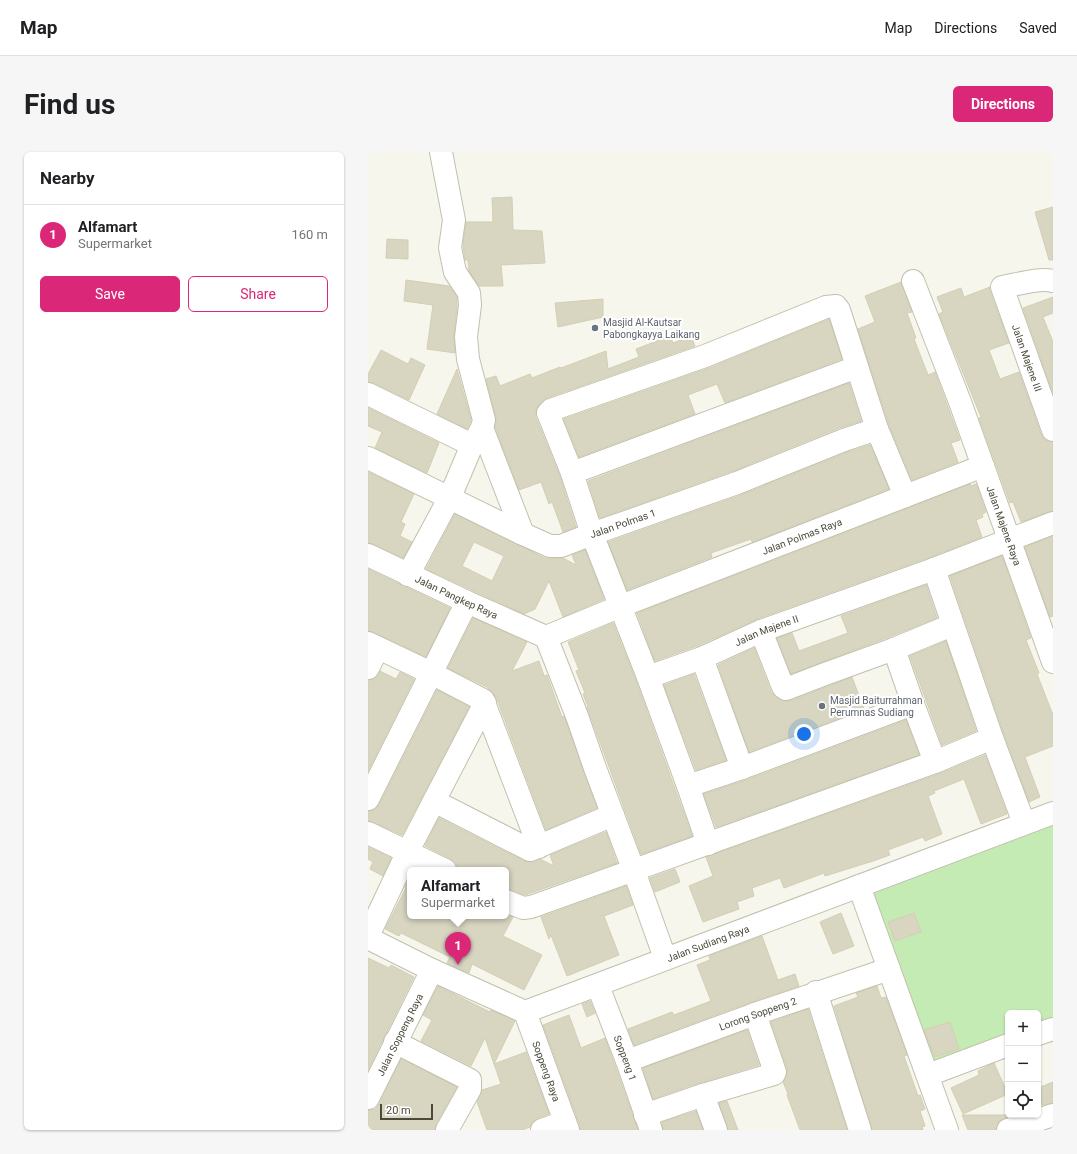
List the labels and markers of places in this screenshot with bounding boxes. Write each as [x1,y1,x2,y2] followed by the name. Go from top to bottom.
[603,317,700,340] place label: Masjid Al-Kautsar Pabongkayya Laikang
[590,323,600,333] marker: Masjid Al-Kautsar Pabongkayya Laikang
[830,695,922,718] place label: Masjid Baiturrahman Perumnas Sudiang
[817,701,827,711] marker: Masjid Baiturrahman Perumnas Sudiang
[445,932,471,965] pin: 1

